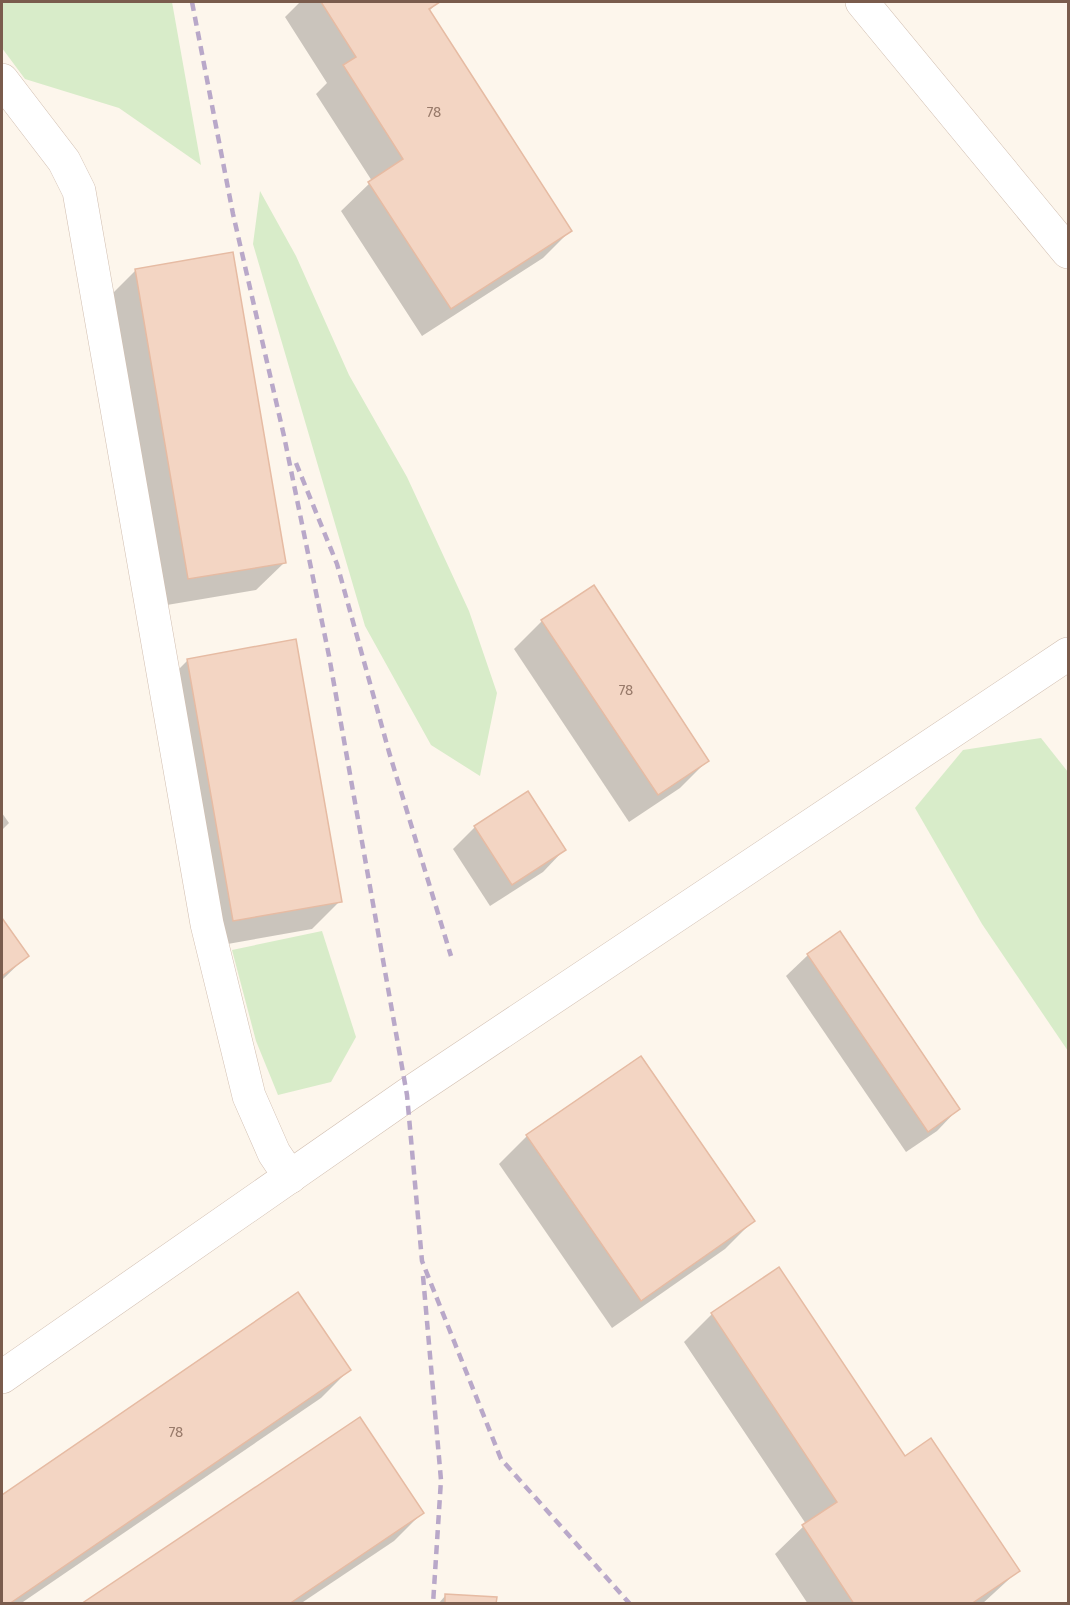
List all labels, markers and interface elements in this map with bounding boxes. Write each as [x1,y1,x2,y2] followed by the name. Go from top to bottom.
[427,103,441,121] house number: 78
[619,681,633,699] house number: 78
[169,1423,183,1441] house number: 78

